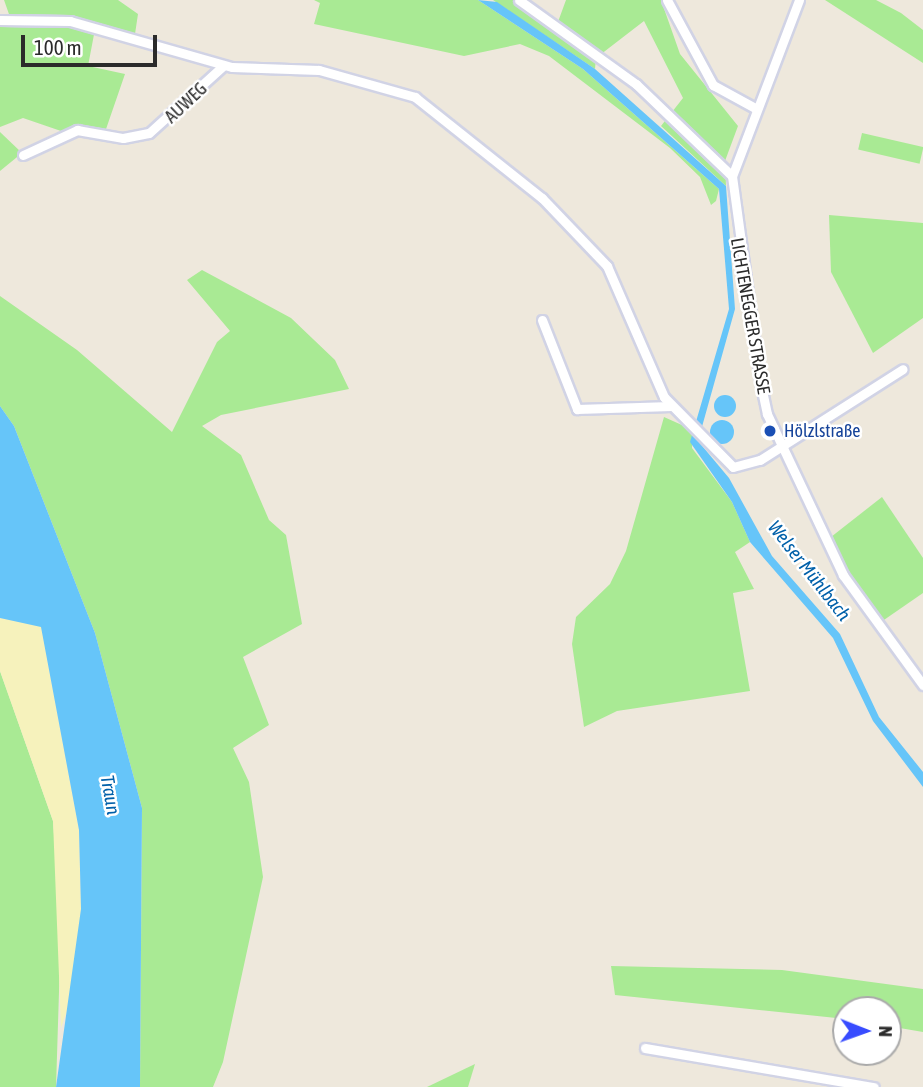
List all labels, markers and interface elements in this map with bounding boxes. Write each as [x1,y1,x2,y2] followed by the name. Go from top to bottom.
[24,21,161,65] scale bar
[34,35,82,59] text: 100 m
[160,78,212,128] street label: AUWEG
[726,236,774,396] street label: LICHTENEGGER STRASSE
[784,420,860,442] place label: Hölzlstraße
[762,423,778,439] marker: Hölzlstraße
[763,516,855,626] water label: Welser Mühlbach
[95,774,125,816] water label: Traun
[832,996,902,1066] north arrow
[875,1026,897,1037] text: N

